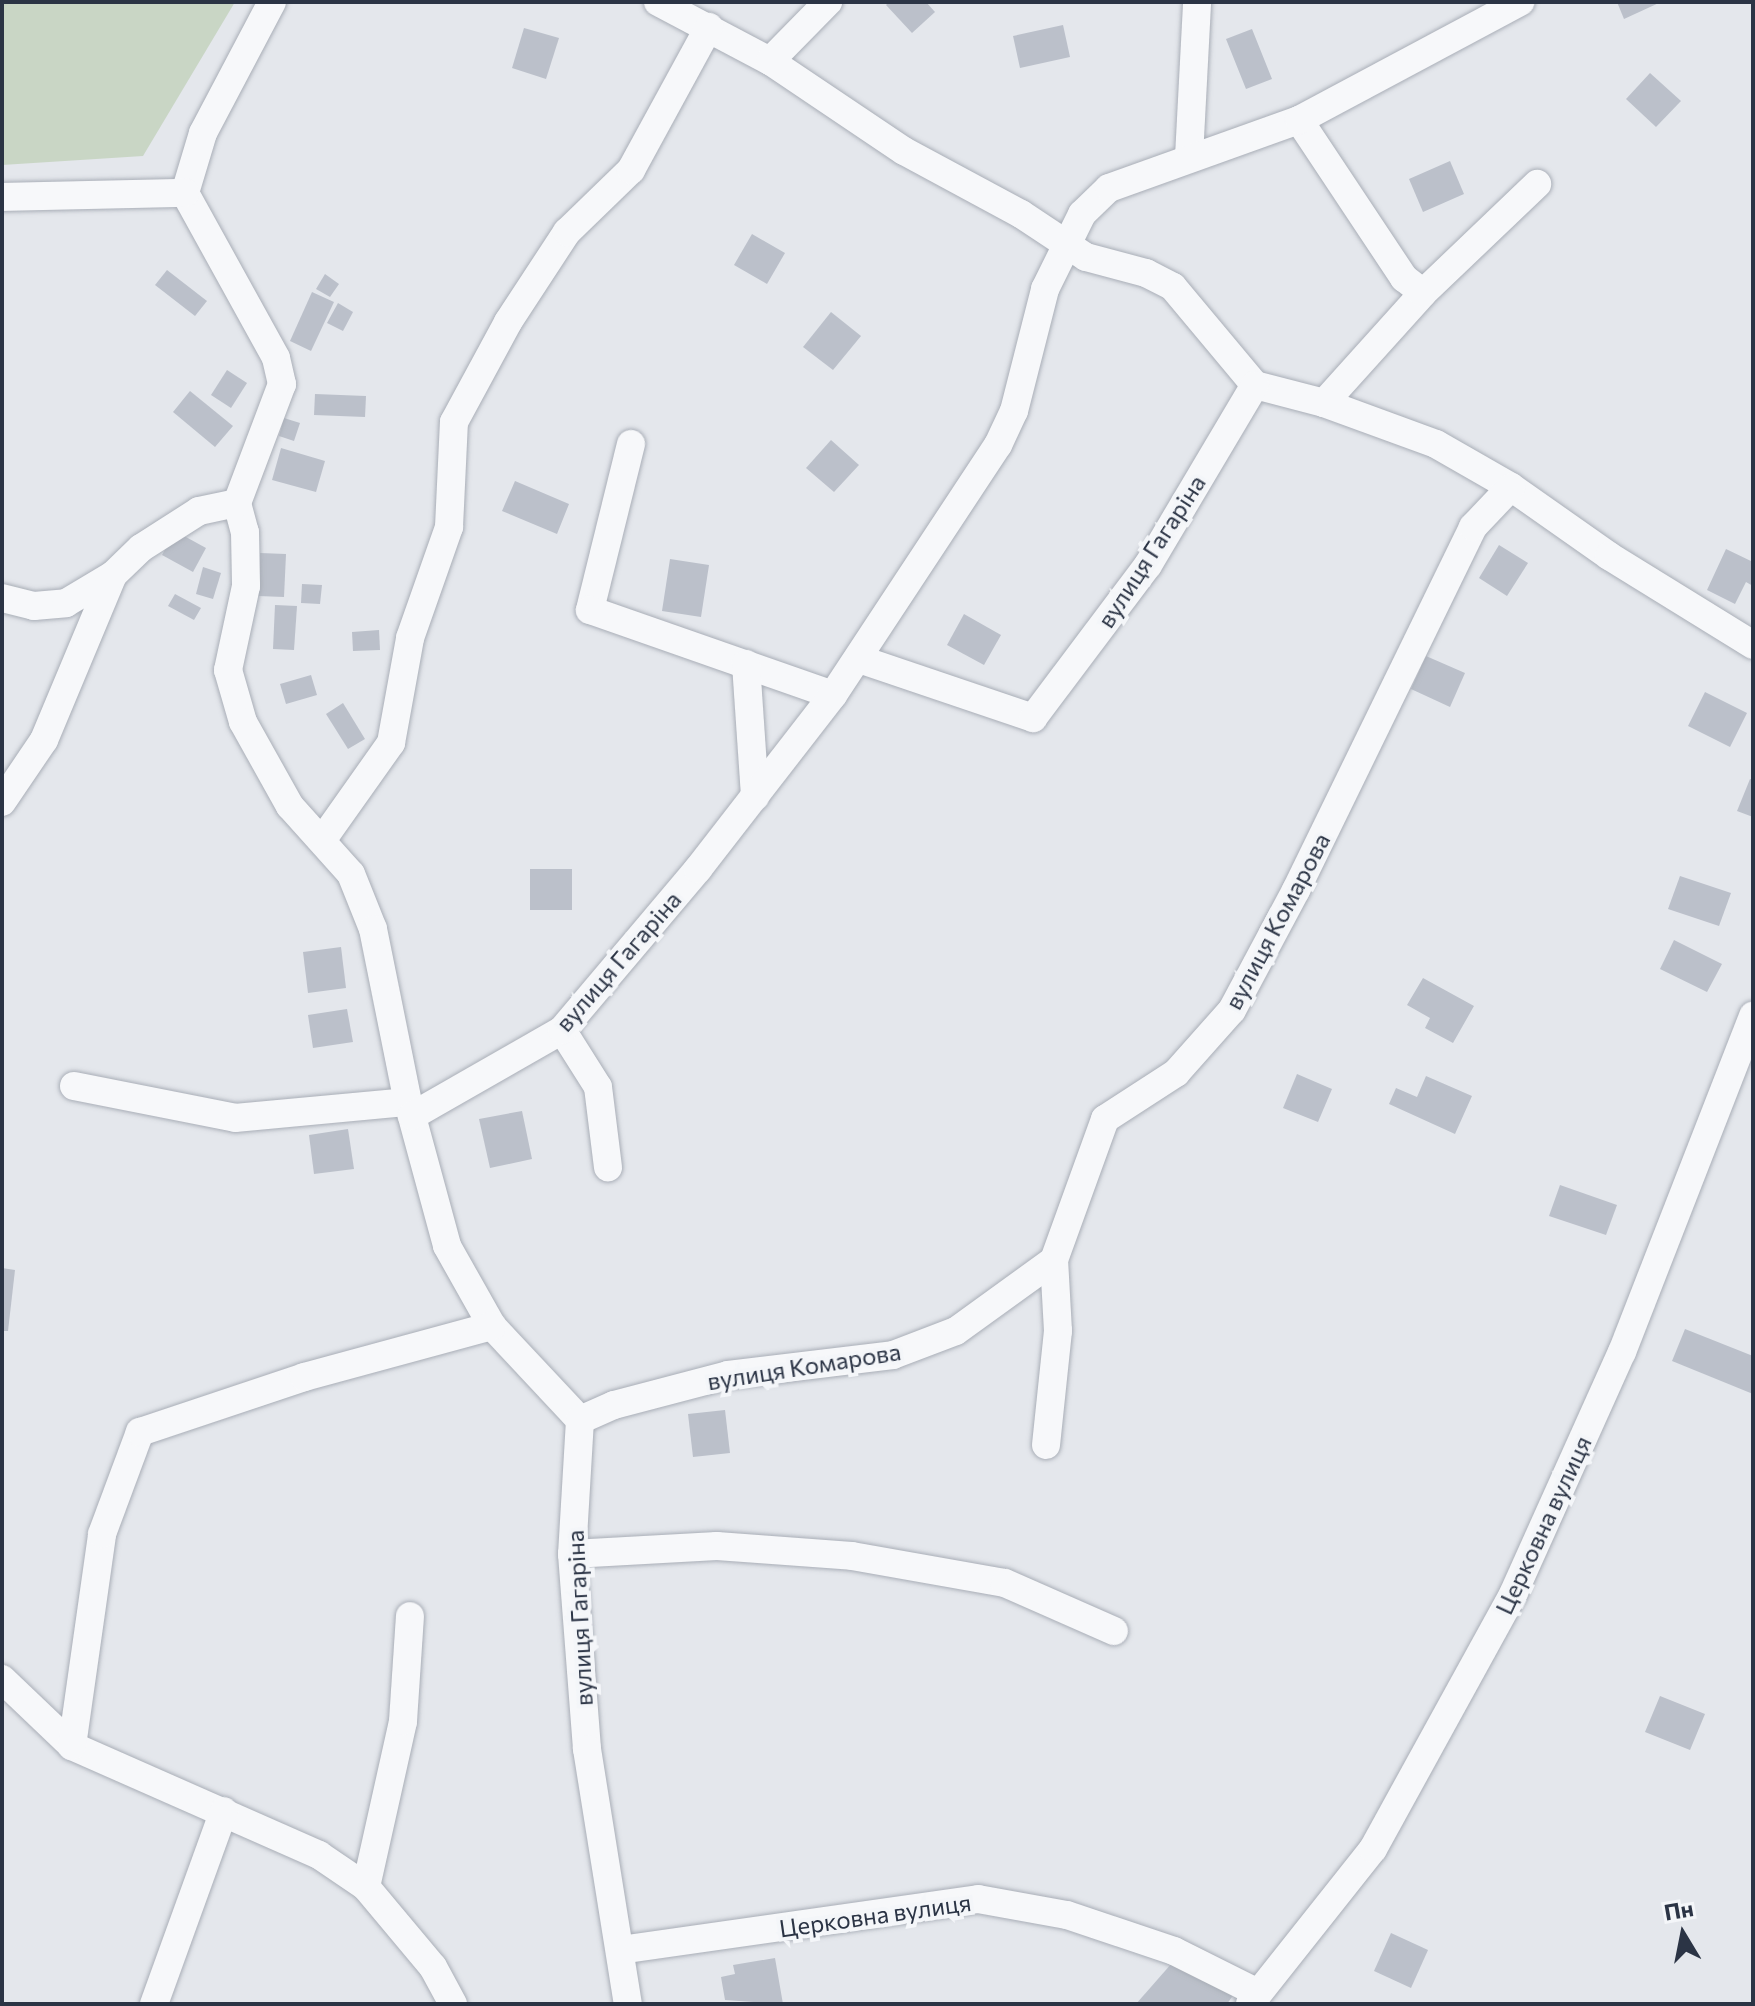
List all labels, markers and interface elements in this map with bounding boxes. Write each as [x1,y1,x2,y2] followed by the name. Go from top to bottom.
[1091,469,1211,633] street label: вулиця Гагаріна
[1218,828,1336,1014] street label: вулиця Комарова
[549,885,687,1037] street label: вулиця Гагаріна
[705,1336,903,1396] street label: вулиця Комарова
[1489,1431,1597,1619] street label: Церковна вулиця
[560,1529,598,1707] street label: вулиця Гагаріна
[777,1887,973,1943] street label: Церковна вулиця
[1643,1894,1723,1974] north arrow
[1662,1894,1695,1926] text: Пн

